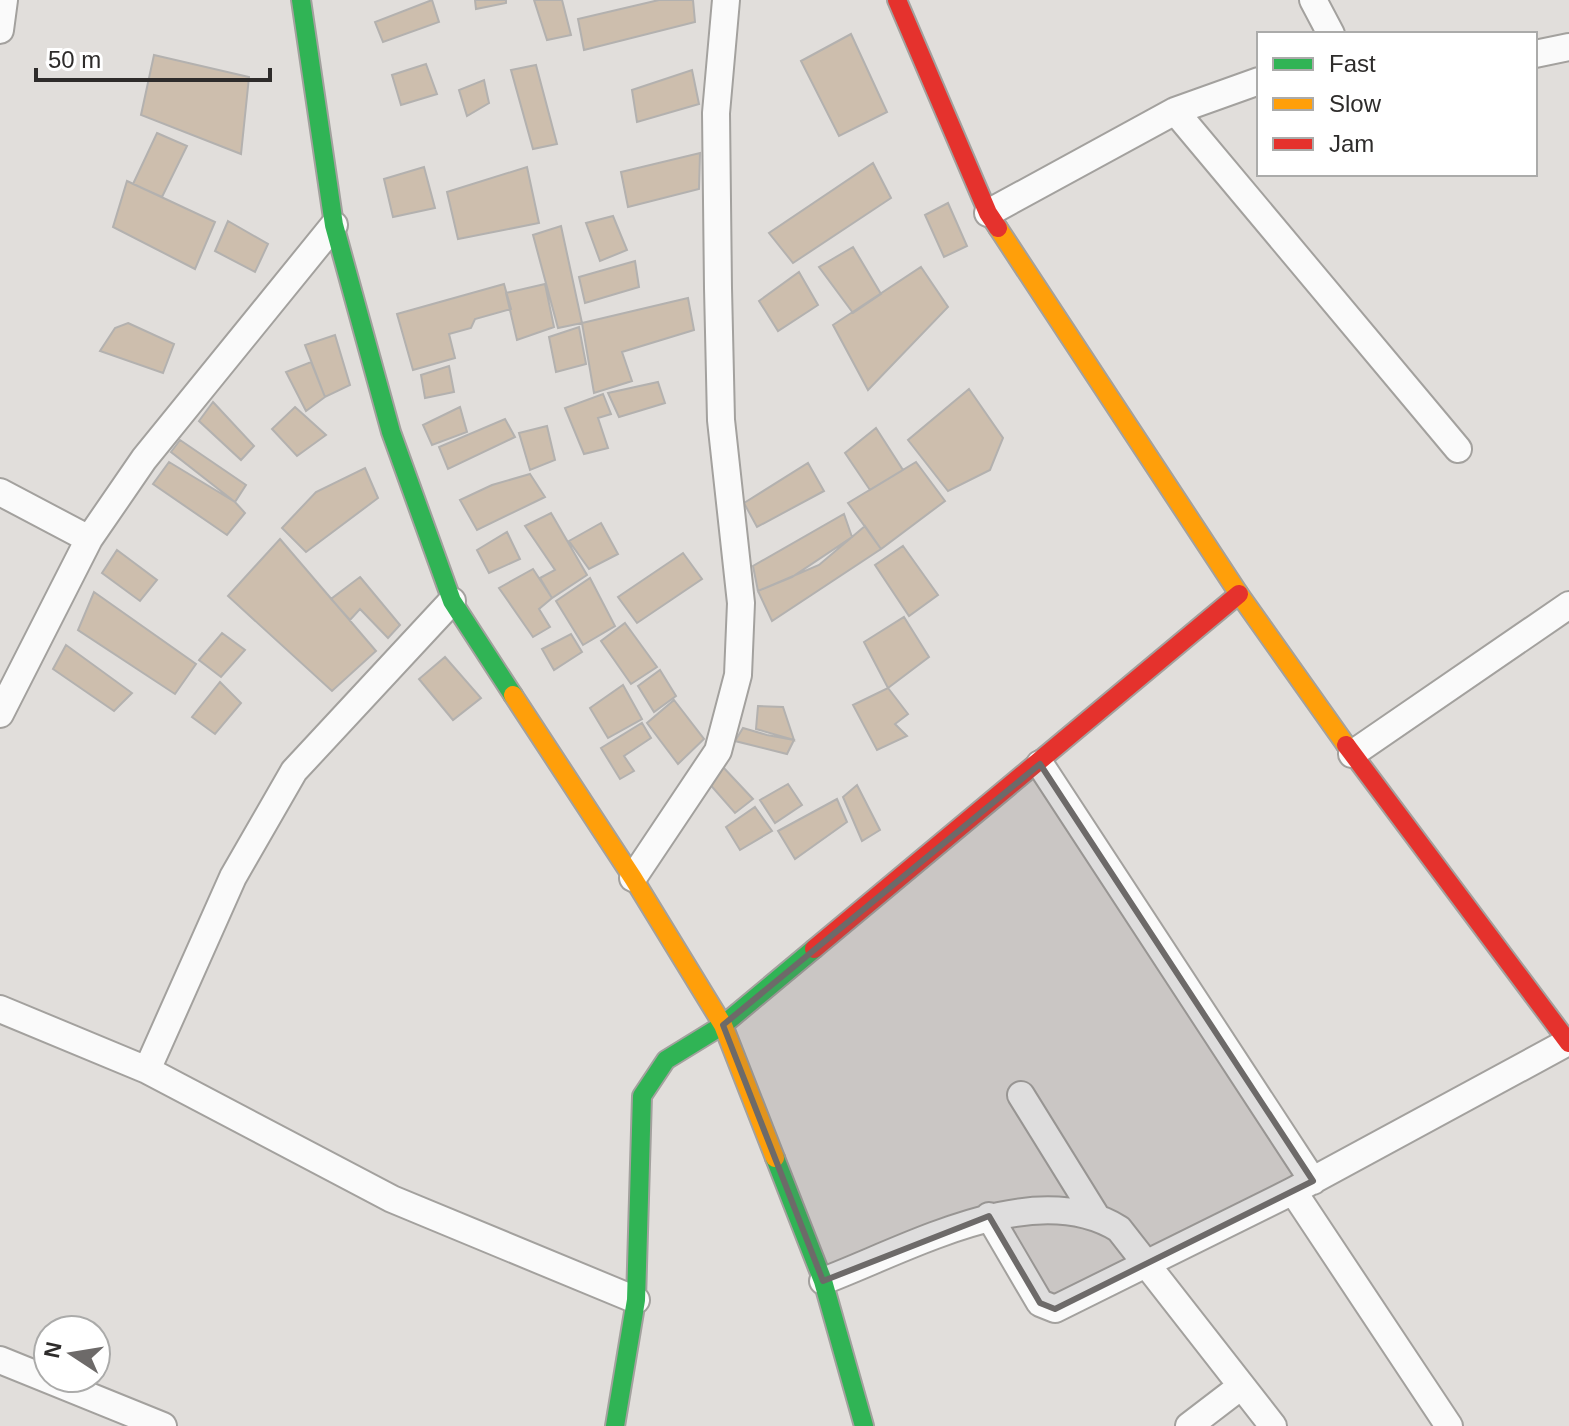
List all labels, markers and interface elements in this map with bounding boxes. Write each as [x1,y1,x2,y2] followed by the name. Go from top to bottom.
[36,32,270,82] scale bar
[1257,32,1537,176] legend
[48,46,101,73] text: 50 m
[1329,50,1376,77] text: Fast
[1329,90,1382,117] text: Slow
[1329,130,1374,157] text: Jam
[32,1314,112,1394] north arrow
[39,1340,67,1360] text: N

